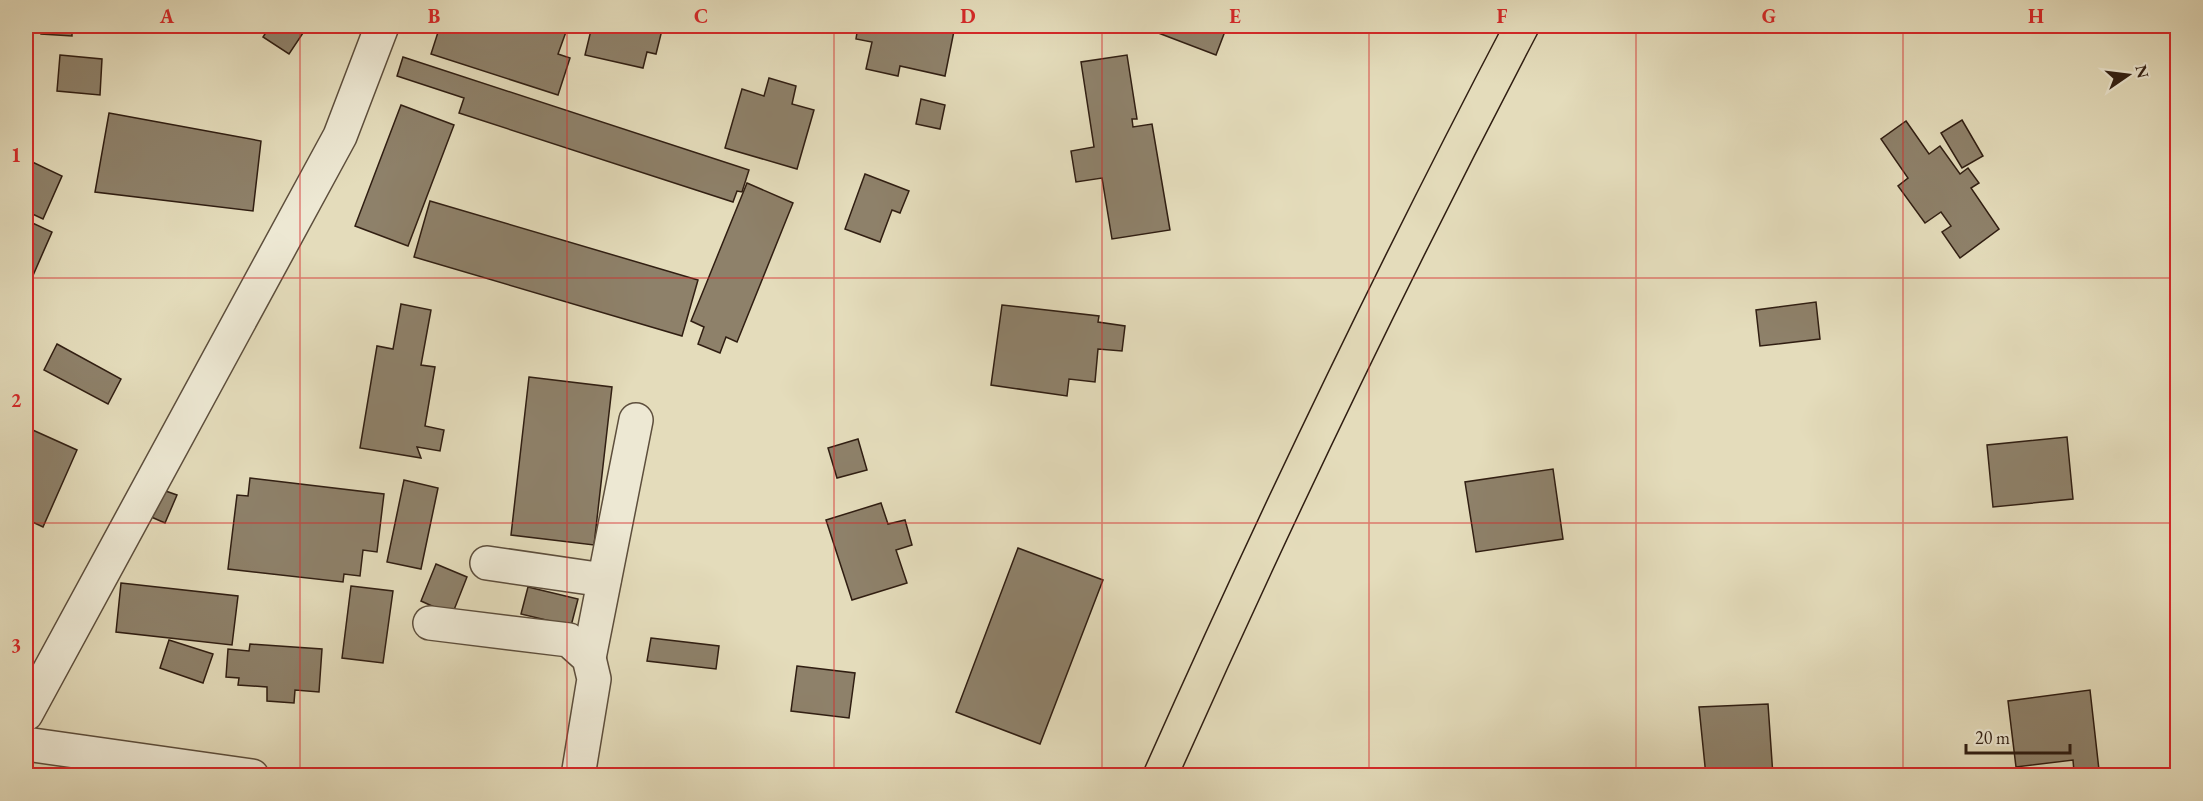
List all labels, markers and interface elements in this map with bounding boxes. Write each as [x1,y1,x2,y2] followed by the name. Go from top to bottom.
[159,3,175,29] text: A
[428,3,440,29] text: B
[694,3,708,29] text: C
[960,3,976,29] text: D
[1229,3,1241,29] text: E
[1497,3,1508,29] text: F
[1762,3,1776,29] text: G
[2028,3,2044,29] text: H
[2098,45,2158,105] north arrow
[2130,63,2154,80] text: N
[11,142,21,168] text: 1
[11,387,22,413] text: 2
[11,632,21,658] text: 3
[1966,717,2070,755] scale bar
[1975,726,2010,749] text: 20 m

